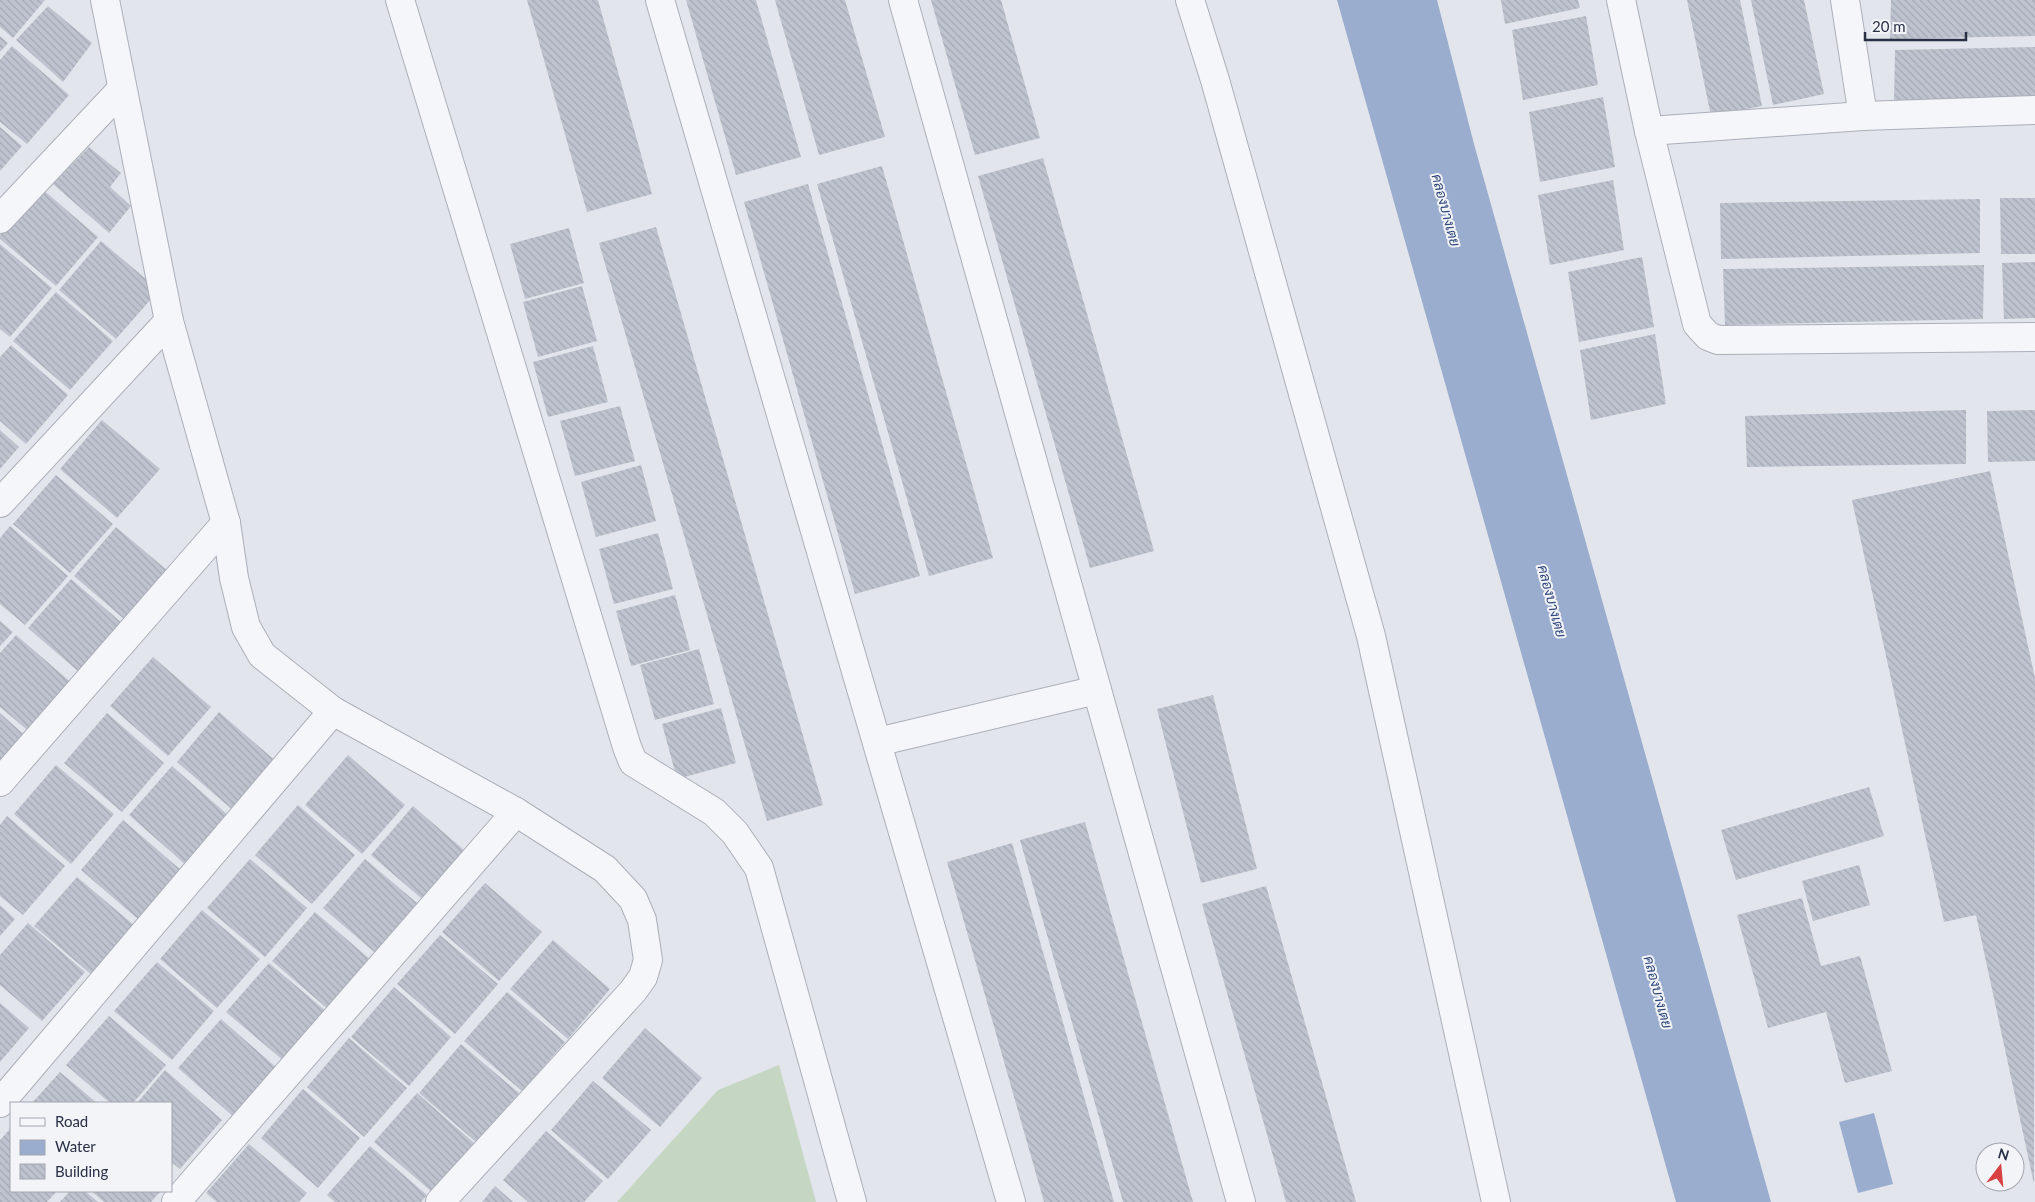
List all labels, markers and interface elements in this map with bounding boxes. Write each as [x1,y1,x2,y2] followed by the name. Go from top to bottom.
[1865,10,1966,42] scale bar
[1872,17,1906,35] text: 20 m
[1429,172,1464,248] water label: คลองบางเตย
[1535,563,1570,639] water label: คลองบางเตย
[1641,954,1676,1030] water label: คลองบางเตย
[10,1102,172,1192] legend
[55,1112,88,1130] text: Road
[55,1137,96,1155] text: Water
[1975,1142,2025,1192] north arrow
[1996,1144,2011,1164] text: N
[55,1162,108,1180] text: Building

